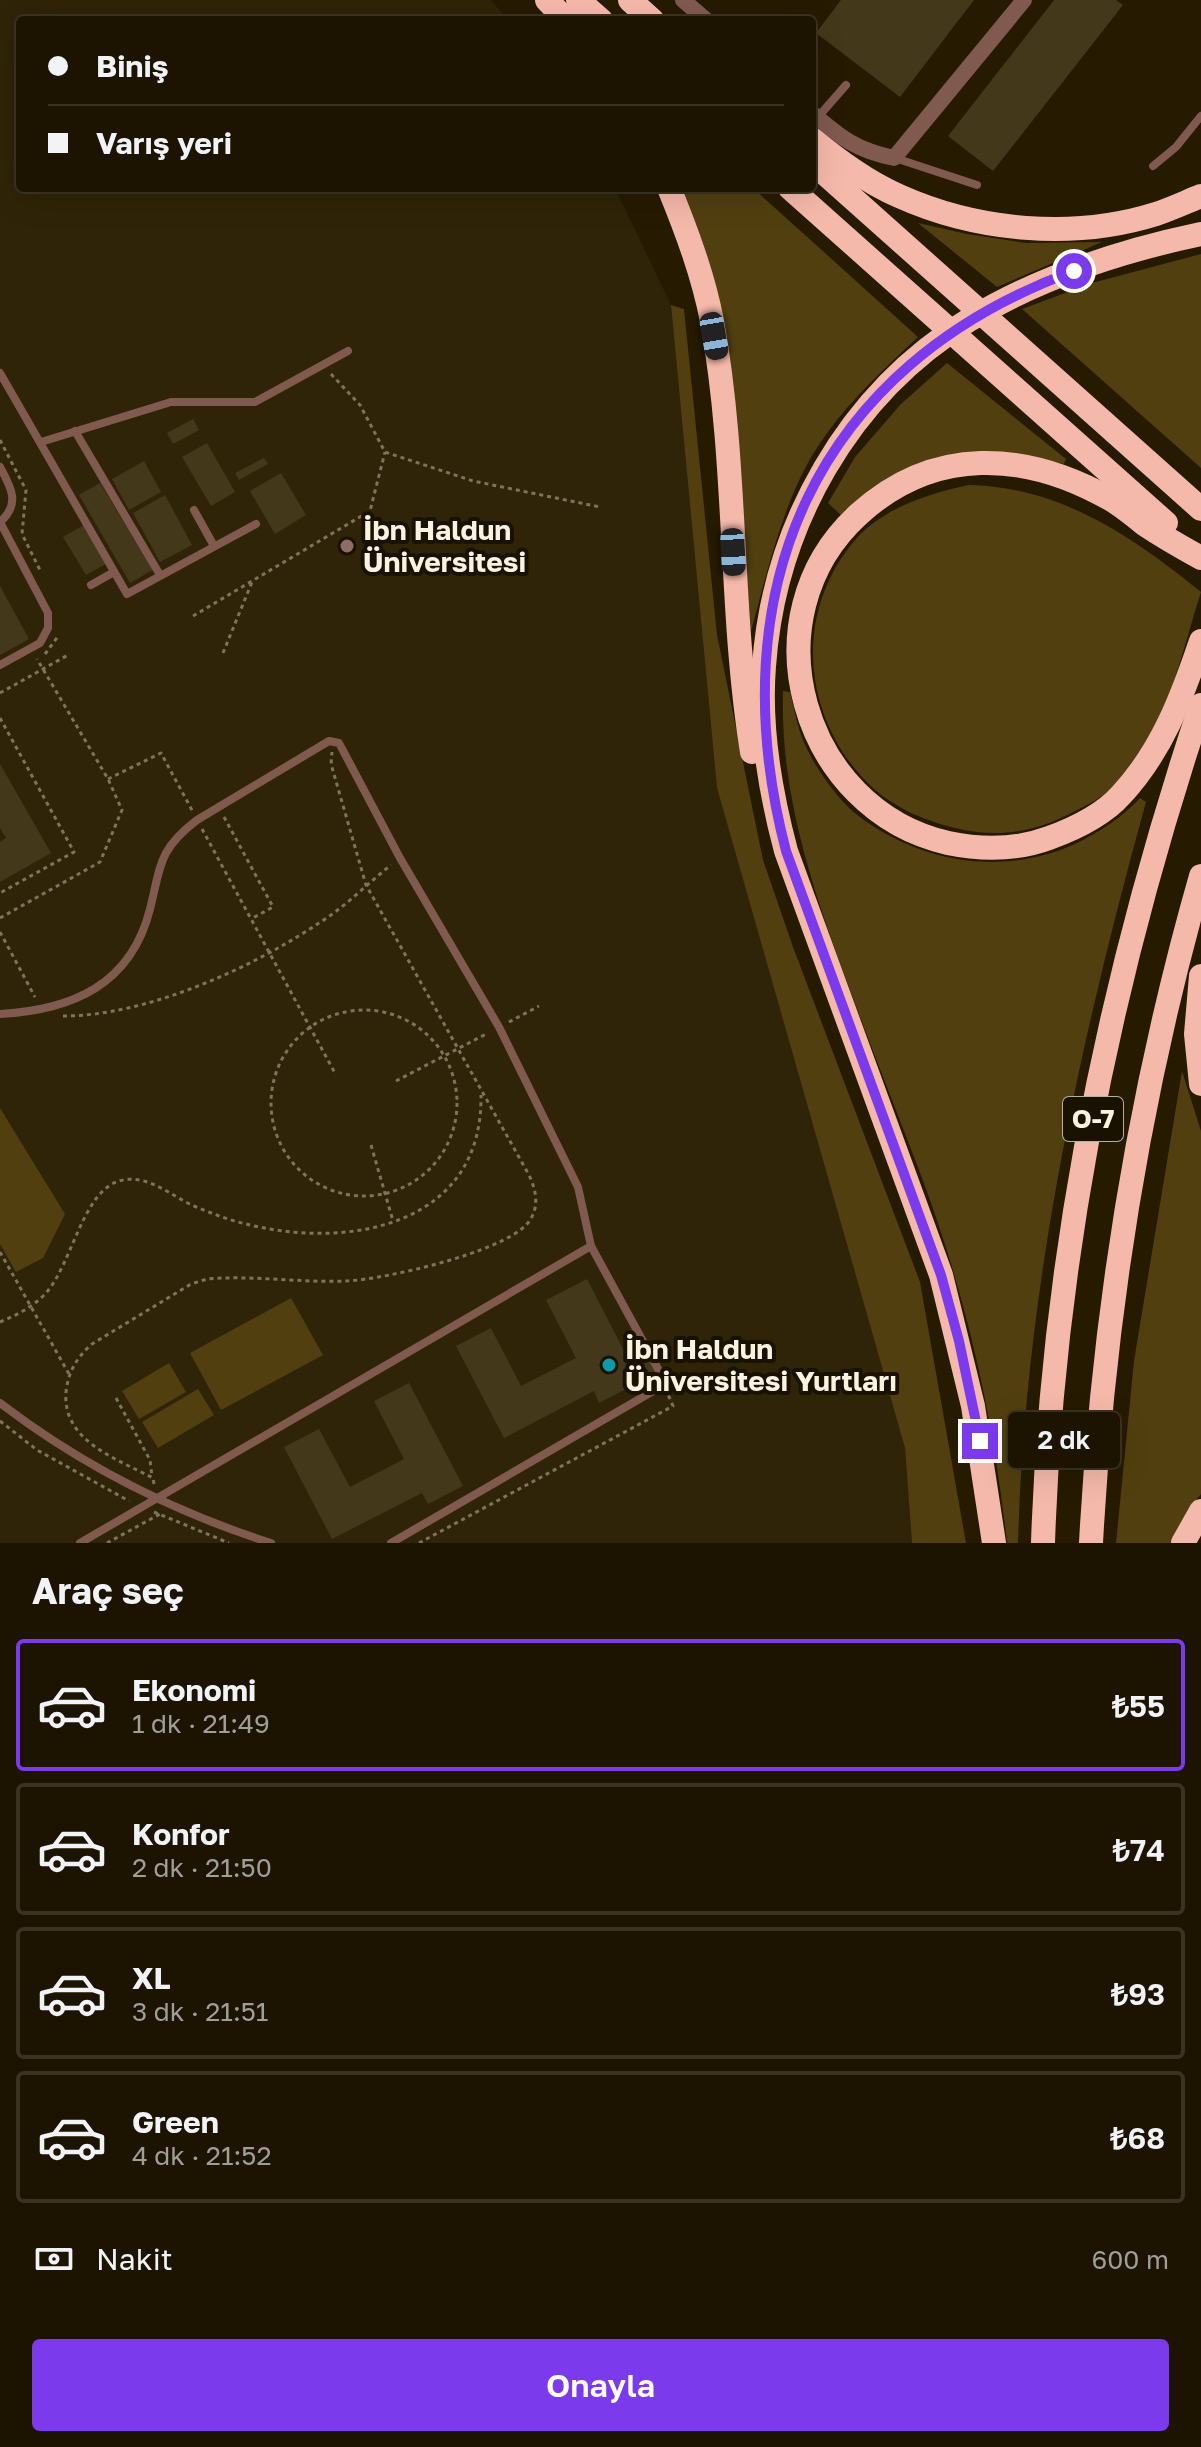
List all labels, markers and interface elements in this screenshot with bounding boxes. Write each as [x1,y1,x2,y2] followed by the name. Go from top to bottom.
[96,48,169,84] text: Biniş
[96,125,232,161] text: Varış yeri
[1056,253,1092,289] route start
[698,310,730,362] car
[363,513,526,578] place label: İbn Haldun Üniversitesi
[720,527,746,577] car
[338,537,356,555] marker: İbn Haldun Üniversitesi
[1063,1097,1123,1141] road number: O-7
[625,1332,897,1397] place label: İbn Haldun Üniversitesi Yurtları
[600,1356,618,1374] marker: İbn Haldun Üniversitesi Yurtları
[1008,1413,1120,1469] callout: 2 dk
[962,1423,998,1459] route end
[1037,1424,1091,1455] text: 2 dk
[32,1569,184,1612] text: Araç seç
[36,1669,108,1741] icon: car
[132,1672,256,1708] text: Ekonomi
[1112,1688,1165,1724] text: ₺55
[132,1708,270,1739] text: 1 dk · 21:49
[36,1813,108,1885] icon: car
[132,1816,230,1852] text: Konfor
[1113,1832,1165,1868] text: ₺74
[132,1852,272,1883] text: 2 dk · 21:50
[36,1957,108,2029] icon: car
[132,1960,171,1996] text: XL
[1111,1976,1165,2012] text: ₺93
[132,1996,268,2027] text: 3 dk · 21:51
[36,2101,108,2173] icon: car
[132,2104,219,2140] text: Green
[1110,2120,1165,2156] text: ₺68
[132,2140,272,2171] text: 4 dk · 21:52
[32,2237,76,2281] icon: cash
[96,2241,173,2277] text: Nakit
[1092,2244,1169,2275] text: 600 m
[32,2339,1169,2431] button: Onayla

